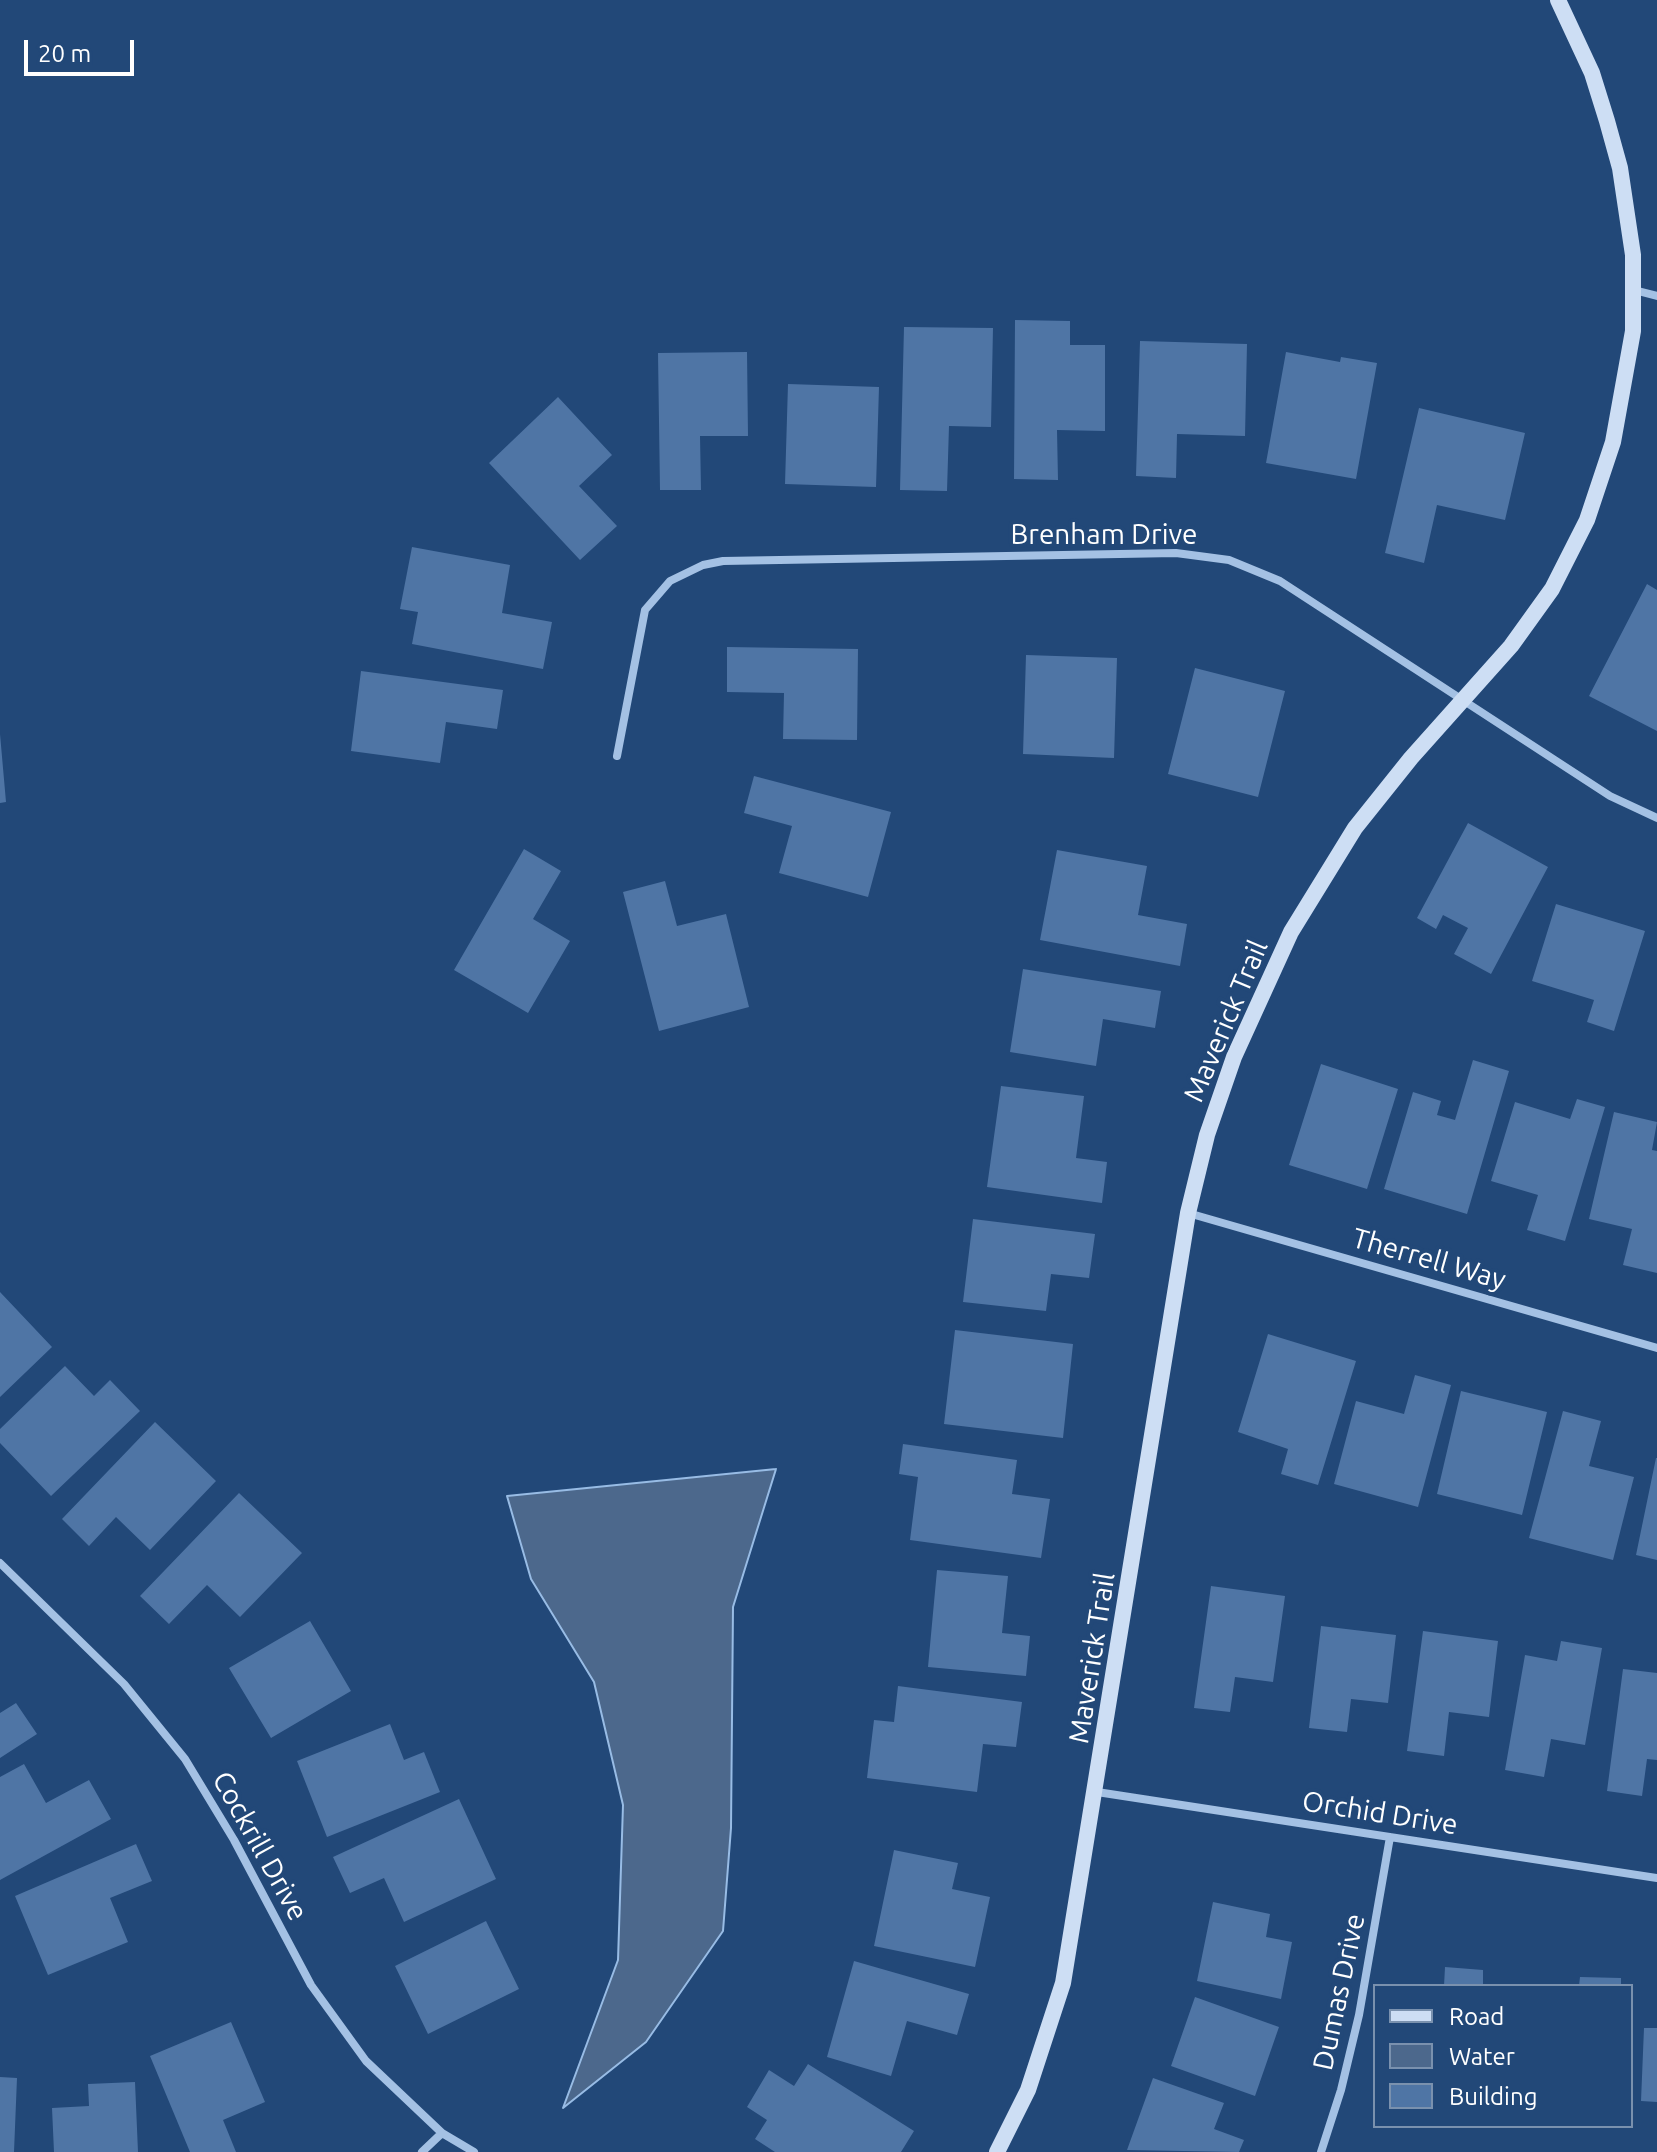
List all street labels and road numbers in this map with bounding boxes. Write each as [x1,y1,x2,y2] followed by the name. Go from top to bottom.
[1011,518,1197,552] street label: Brenham Drive
[1177,935,1275,1107] street label: Maverick Trail
[1348,1221,1510,1297] street label: Therrell Way
[1062,1570,1122,1746] street label: Maverick Trail
[205,1766,315,1926] street label: Cockrill Drive
[1300,1784,1460,1842] street label: Orchid Drive
[1306,1911,1372,2073] street label: Dumas Drive

